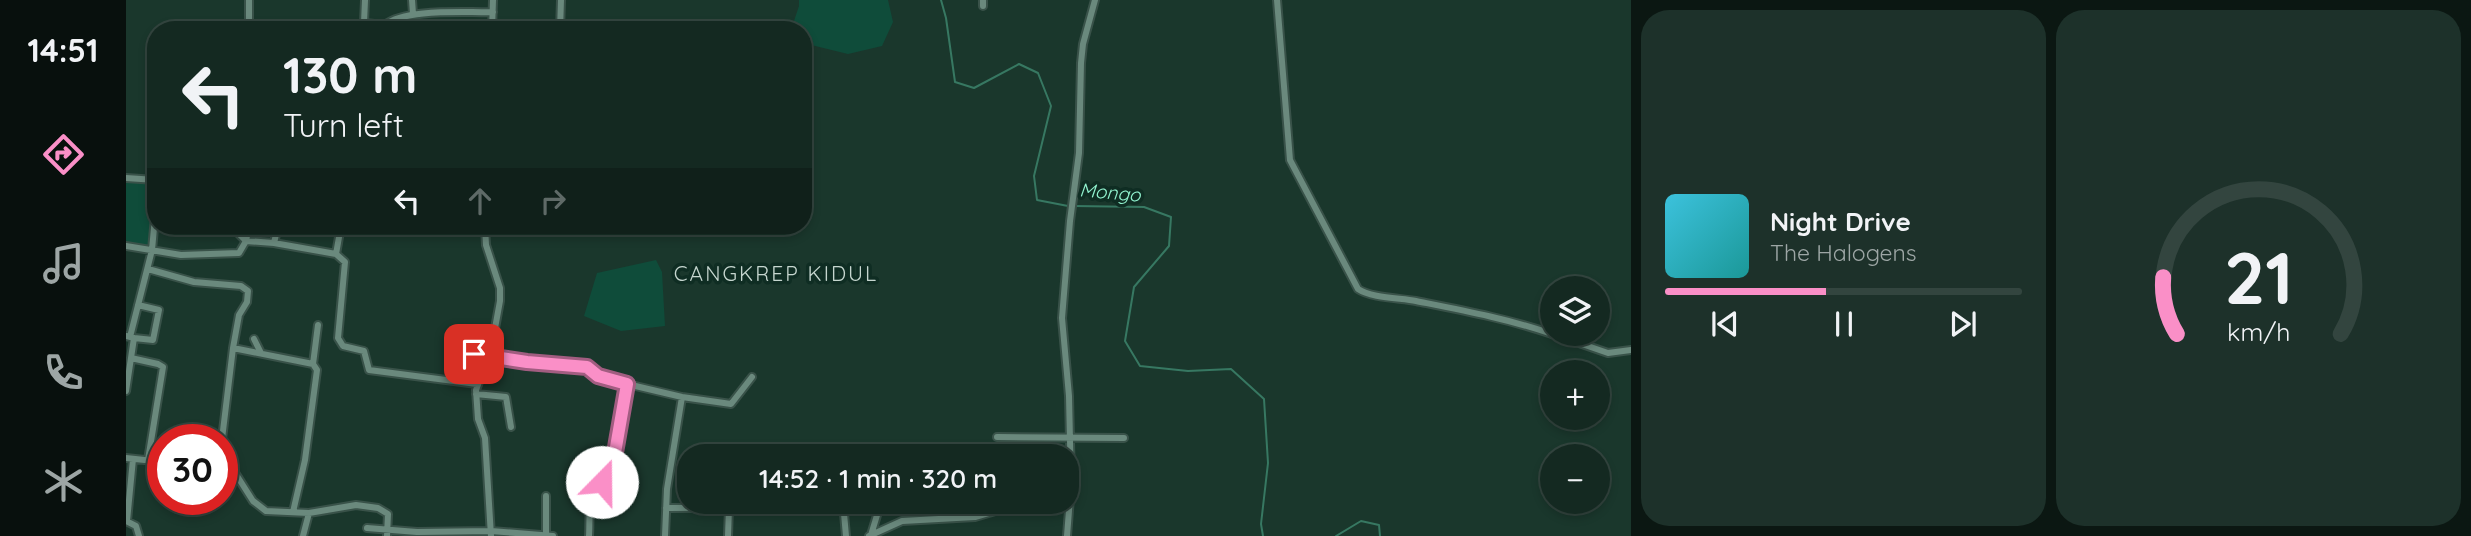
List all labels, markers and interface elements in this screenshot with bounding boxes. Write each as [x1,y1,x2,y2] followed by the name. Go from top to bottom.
[28,30,98,70] text: 14:51
[283,44,417,105] text: 130 m
[168,49,259,140] icon: left
[283,105,404,145] text: Turn left
[39,130,88,179] icon: directions
[1079,177,1143,207] water label: Mongo
[388,182,426,220] icon: left
[461,182,499,220] icon: ahead
[534,182,572,220] icon: right
[1770,205,1911,238] text: Night Drive
[2224,231,2293,322] text: 21
[1770,238,1917,267] text: The Halogens
[39,239,88,288] icon: music
[674,260,878,286] district label: CANGKREP KIDUL
[1540,276,1610,514] map controls
[1540,276,1610,346] button: layers
[1706,305,1744,343] icon: previous
[1825,305,1863,343] icon: pause
[1944,305,1982,343] icon: next
[2227,316,2290,347] text: km/h
[444,324,504,384] pin
[455,335,493,373] icon: arrive
[39,348,88,397] icon: phone
[1540,360,1610,430] button: +
[147,424,238,515] speed limit sign: 30
[1540,444,1610,514] button: −
[565,445,639,519] position arrow
[39,457,88,506] icon: climate
[759,462,997,495] text: 14:52 · 1 min · 320 m

